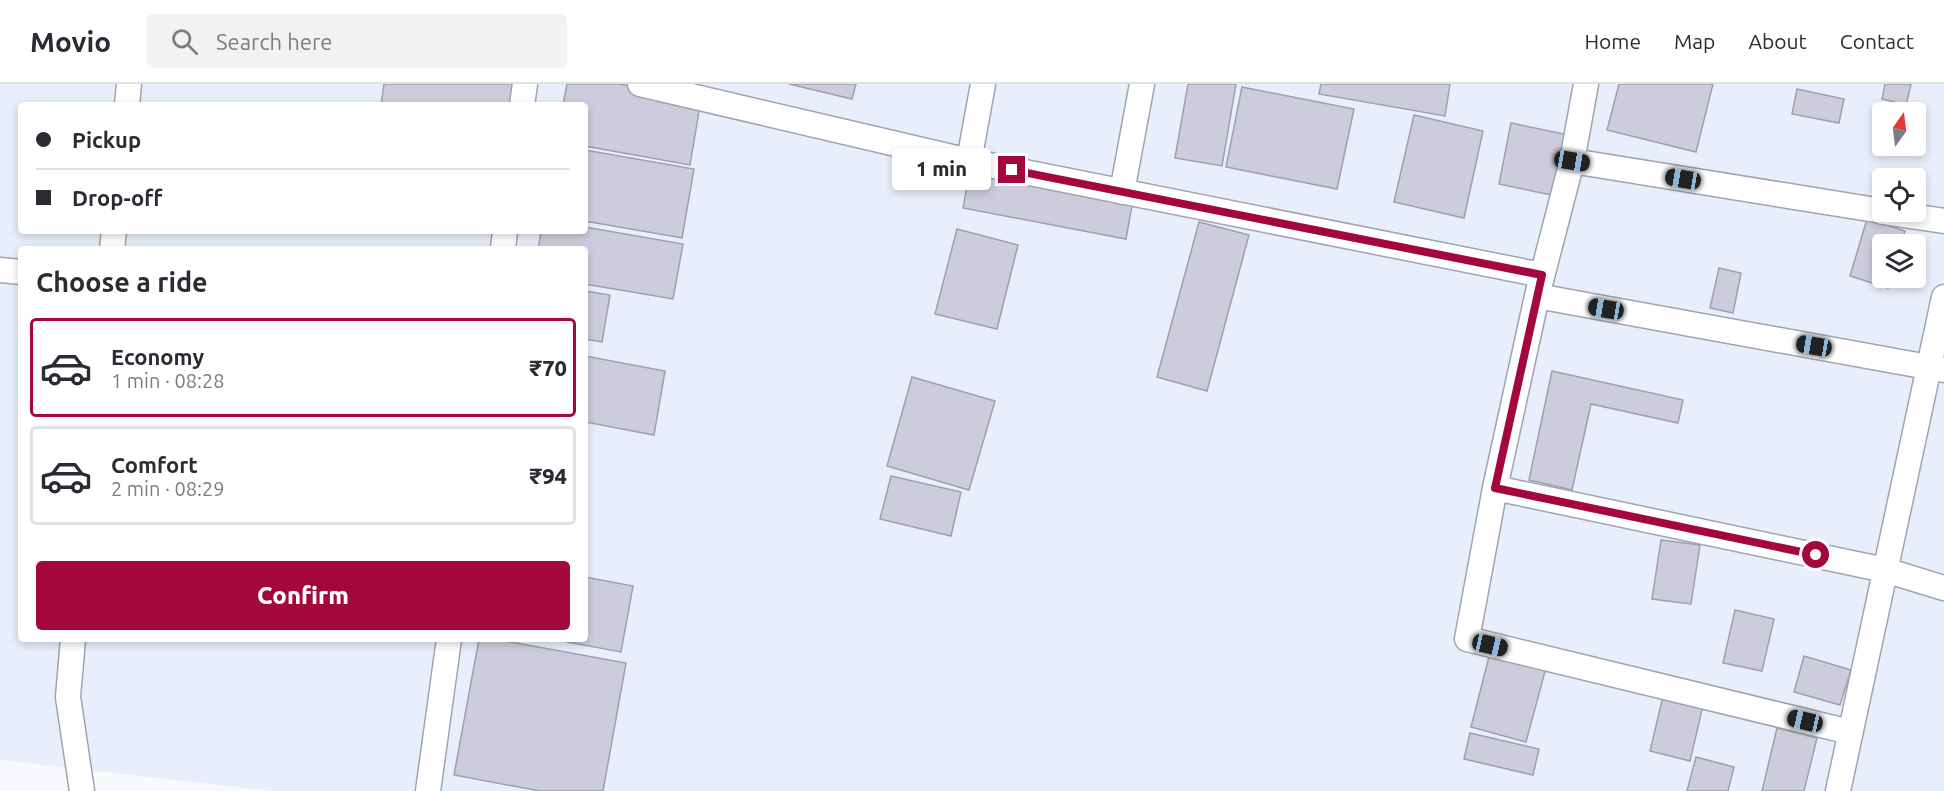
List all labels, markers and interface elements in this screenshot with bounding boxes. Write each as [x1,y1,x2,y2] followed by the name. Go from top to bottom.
[147,14,567,68] search box
[168,25,201,58] icon: search
[30,26,111,57] text: Movio
[216,29,332,54] text: Search here
[1584,29,1641,53] text: Home
[1674,29,1715,53] text: Map
[1748,29,1807,53] text: About
[1840,29,1914,53] text: Contact
[1872,102,1926,156] north arrow
[1872,102,1926,288] map controls
[72,127,141,152] text: Pickup
[892,149,991,191] callout: 1 min
[1553,149,1591,173] car
[998,156,1025,183] route end
[916,157,967,180] text: 1 min
[1664,167,1702,191] car
[1872,168,1926,222] button: locate
[72,185,162,210] text: Drop-off
[1872,234,1926,288] button: layers
[36,267,208,297] text: Choose a ride
[1587,297,1625,321] car
[1795,334,1833,358] car
[39,341,93,395] icon: car
[111,344,204,369] text: Economy
[530,355,567,380] text: ₹70
[111,369,225,392] text: 1 min · 08:28
[39,449,93,503] icon: car
[111,452,198,477] text: Comfort
[530,463,567,488] text: ₹94
[111,477,225,500] text: 2 min · 08:29
[1802,541,1829,568] route start
[36,561,570,630] button: Confirm
[1470,632,1510,658] car
[1785,708,1825,734] car

